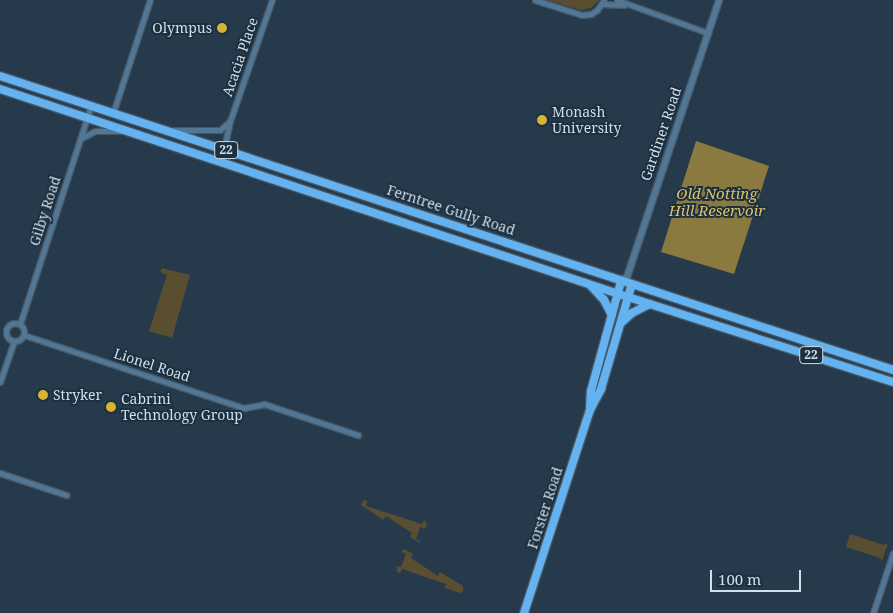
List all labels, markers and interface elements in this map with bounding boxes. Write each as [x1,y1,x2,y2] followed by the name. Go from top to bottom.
[219,15,261,99] street label: Acacia Place
[152,20,212,36] place label: Olympus
[216,22,228,34] marker: Olympus
[637,85,685,183] street label: Gardiner Road
[552,104,621,136] place label: Monash University
[536,114,548,126] marker: Monash University
[214,140,238,160] road number: 22
[26,174,64,248] street label: Gilby Road
[385,181,517,239] street label: Ferntree Gully Road
[669,184,765,219] water label: Old Notting Hill Reservoir
[112,345,192,385] street label: Lionel Road
[798,346,824,364] road number: 22
[53,387,102,403] place label: Stryker
[37,389,49,401] marker: Stryker
[121,391,243,424] place label: Cabrini Technology Group
[105,401,117,413] marker: Cabrini Technology Group
[524,465,566,551] street label: Forster Road
[713,560,804,592] scale bar
[718,569,761,589] text: 100 m

